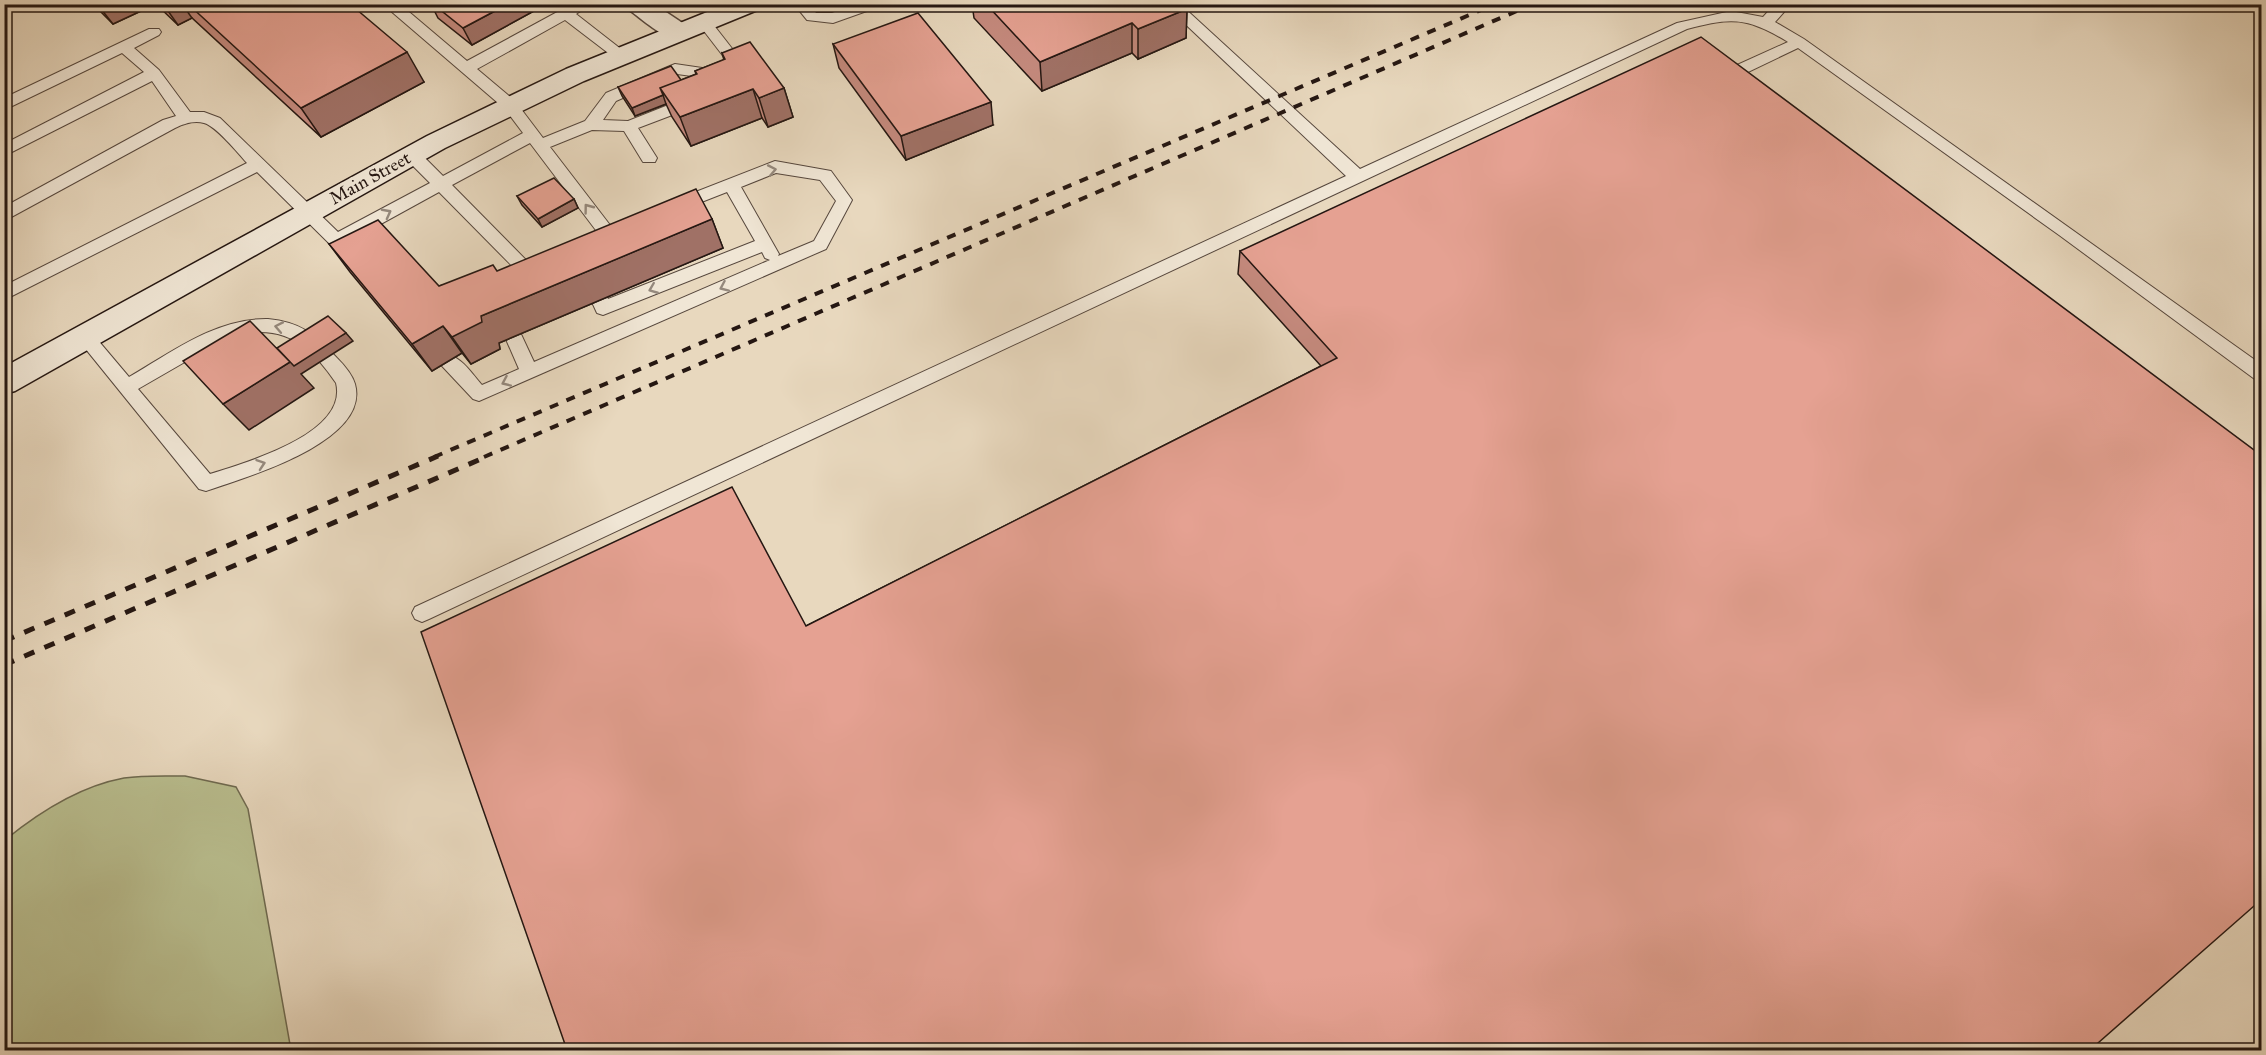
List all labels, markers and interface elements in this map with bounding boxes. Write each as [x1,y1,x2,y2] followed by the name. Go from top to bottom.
[326,146,415,209] street label: Main Street
[767,164,777,177] one-way arrow
[584,203,595,214] one-way arrow
[381,209,392,221] one-way arrow
[719,280,730,292] one-way arrow
[648,282,659,294] one-way arrow
[274,321,284,334] one-way arrow
[502,375,513,387] one-way arrow
[255,458,266,471] one-way arrow

